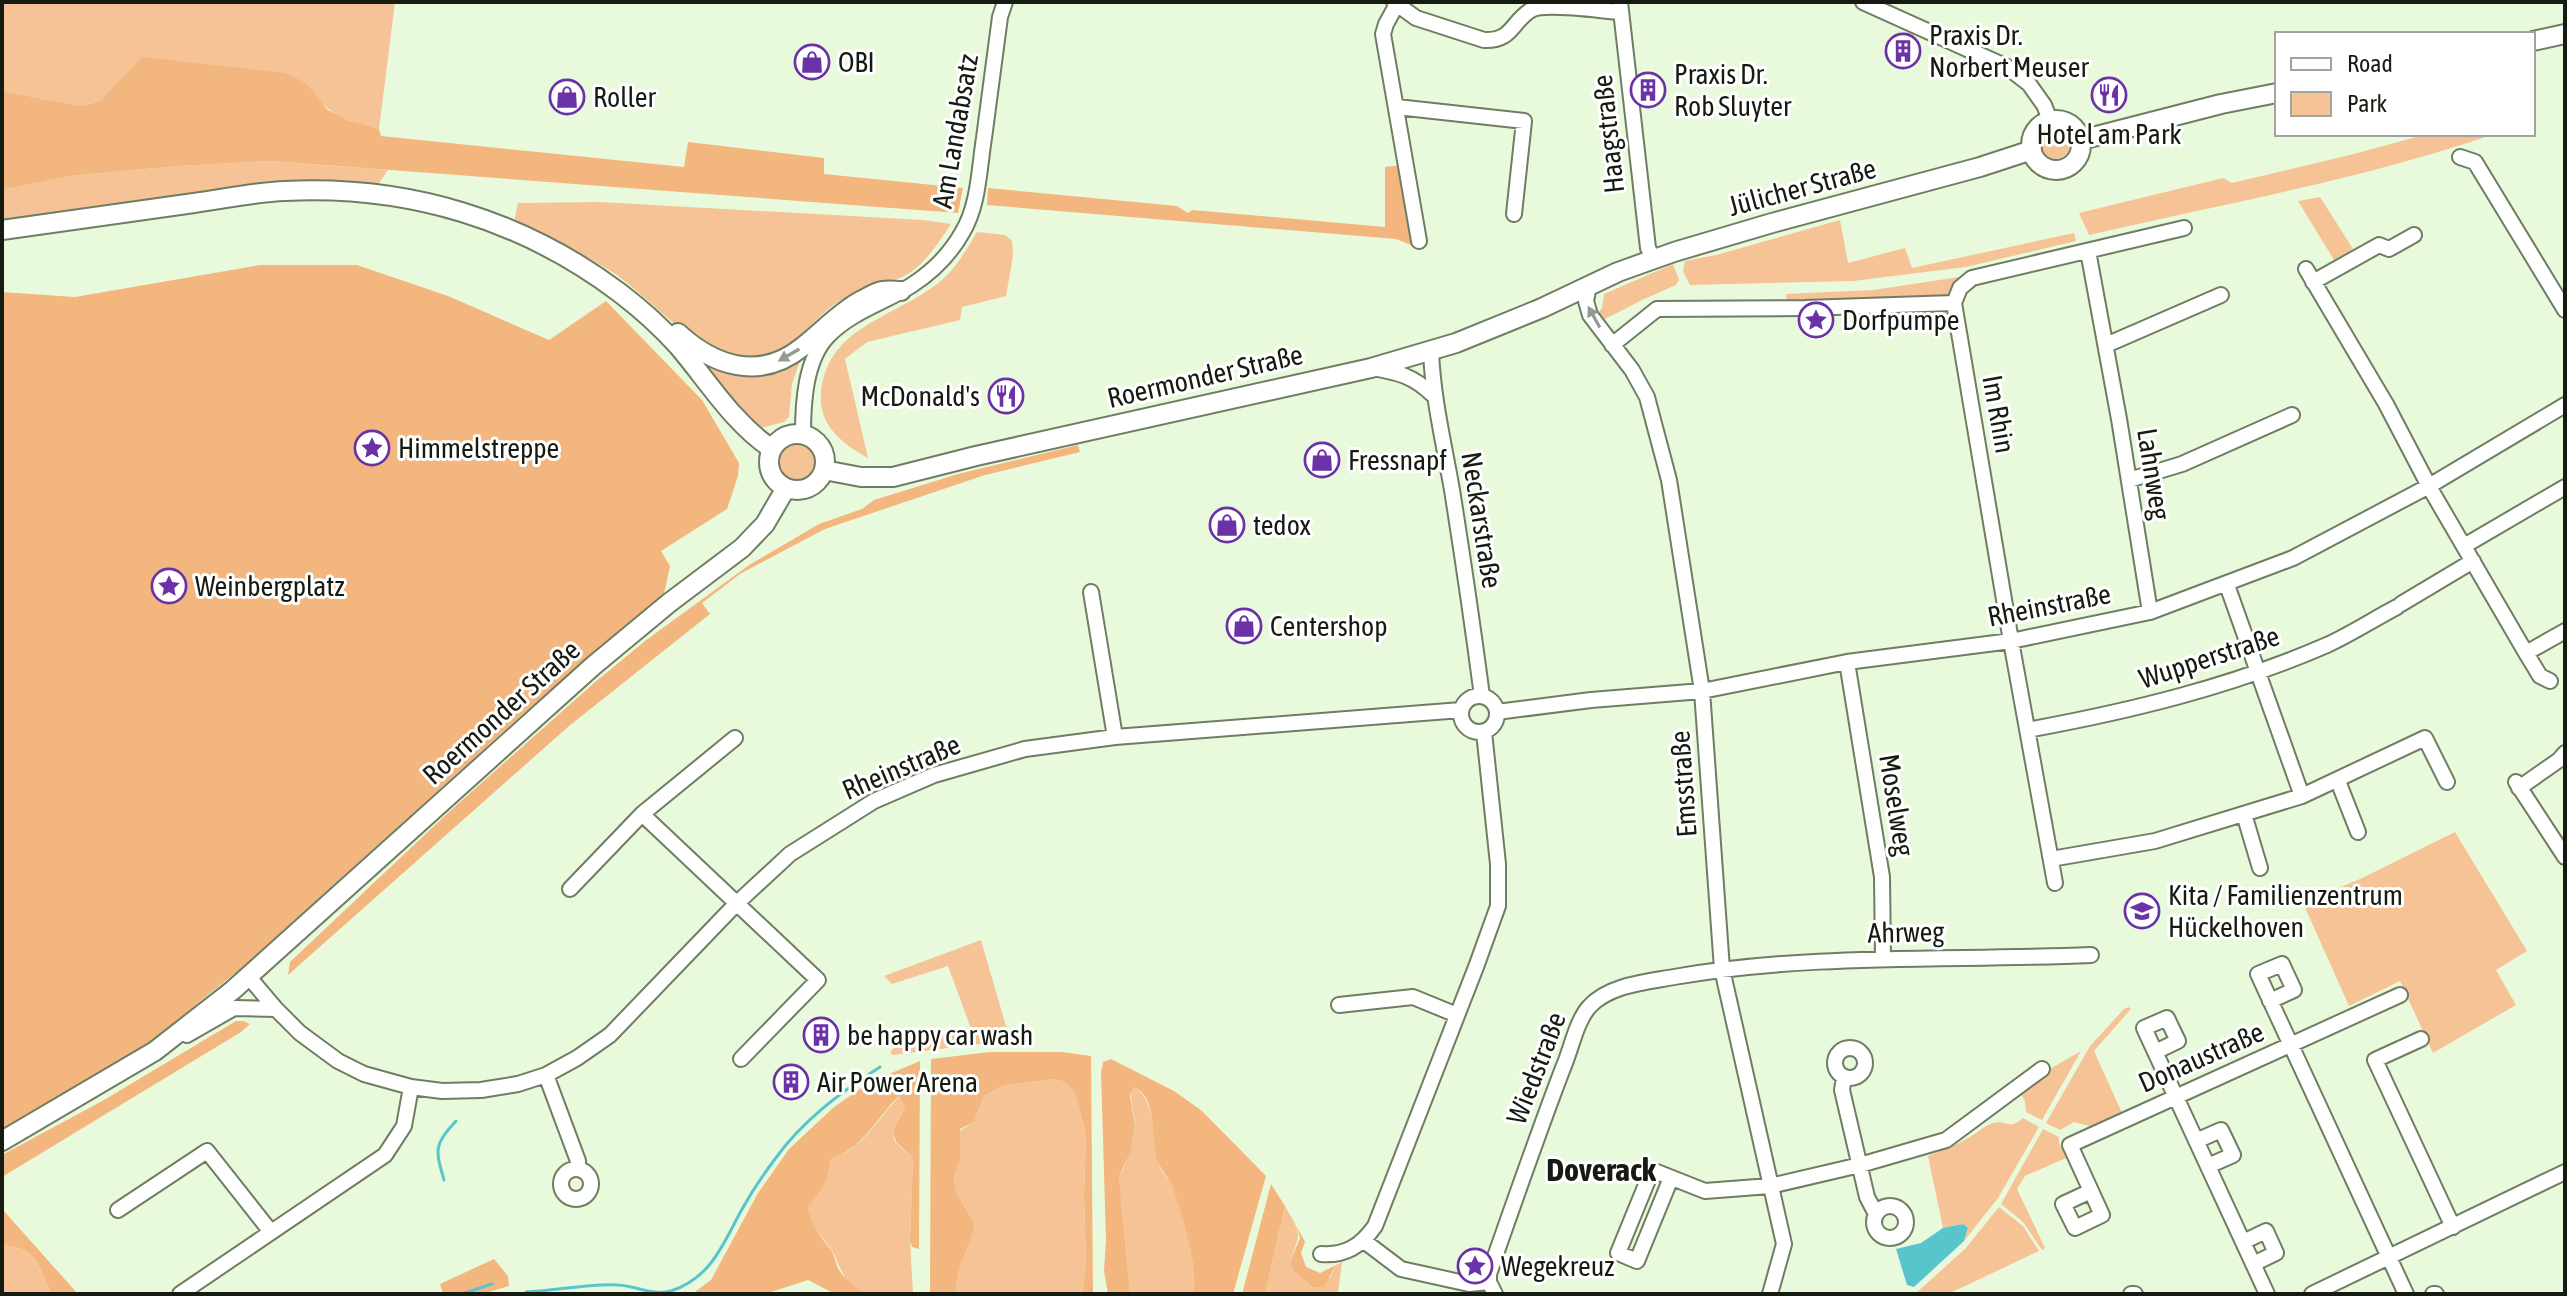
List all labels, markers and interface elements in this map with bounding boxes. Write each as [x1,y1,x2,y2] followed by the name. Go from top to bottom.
[1929,19,2089,83] place label: Praxis Dr. Norbert Meuser
[1884,32,1922,70] building icon: Praxis Dr. Norbert Meuser
[2275,32,2535,136] legend
[793,43,831,81] shop icon: OBI
[838,46,875,78] place label: OBI
[2347,50,2393,77] text: Road
[926,52,984,210] street label: Am Landabsatz
[1674,58,1792,122] place label: Praxis Dr. Rob Sluyter
[1629,71,1667,109] building icon: Praxis Dr. Rob Sluyter
[1586,73,1630,195] street label: Haagstraße
[2090,76,2128,114] restaurant icon: Hotel am Park
[548,78,586,116] shop icon: Roller
[593,81,656,113] place label: Roller
[2347,90,2388,117] text: Park
[2037,118,2181,150] place label: Hotel am Park
[1725,152,1879,222] street label: Jülicher Straße
[1797,301,1835,339] place icon: Dorfpumpe
[1842,304,1960,336] place label: Dorfpumpe
[1587,306,1601,328] one-way arrow
[1104,338,1306,414] street label: Roermonder Straße
[777,348,800,362] one-way arrow
[1976,372,2022,456] street label: Im Rhin
[987,377,1025,415] restaurant icon: McDonald's
[861,380,980,412] place label: McDonald's
[2131,426,2177,522] street label: Lahnweg
[353,429,391,467] place icon: Himmelstreppe
[398,432,559,464] place label: Himmelstreppe
[1303,441,1341,479] shop icon: Fressnapf
[1348,444,1447,476] place label: Fressnapf
[1455,450,1509,590] street label: Neckarstraße
[1208,506,1246,544] shop icon: tedox
[1253,509,1311,541] place label: tedox
[150,567,188,605] place icon: Weinbergplatz
[195,570,345,602] place label: Weinbergplatz
[1985,577,2113,633] street label: Rheinstraße
[1225,607,1263,645] shop icon: Centershop
[1270,610,1388,642] place label: Centershop
[2135,619,2283,695] street label: Wupperstraße
[416,633,586,791] street label: Roermonder Straße
[837,728,965,806] street label: Rheinstraße
[1663,730,1703,838] street label: Emsstraße
[1873,752,1921,858] street label: Moselweg
[2168,879,2403,943] place label: Kita / Familienzentrum Hückelhoven
[2123,892,2161,930] school or university icon: Kita / Familienzentrum Hückelhoven
[1867,915,1945,949] street label: Ahrweg
[1500,1008,1572,1128] street label: Wiedstraße
[2134,1015,2268,1099] street label: Donaustraße
[802,1016,840,1054] building icon: be happy car wash
[847,1019,1033,1051] place label: be happy car wash
[772,1063,810,1101] building icon: Air Power Arena
[817,1066,978,1098] place label: Air Power Arena
[1546,1151,1657,1188] district label: Doverack
[1456,1247,1494,1285] place icon: Wegekreuz
[1501,1250,1614,1282] place label: Wegekreuz

